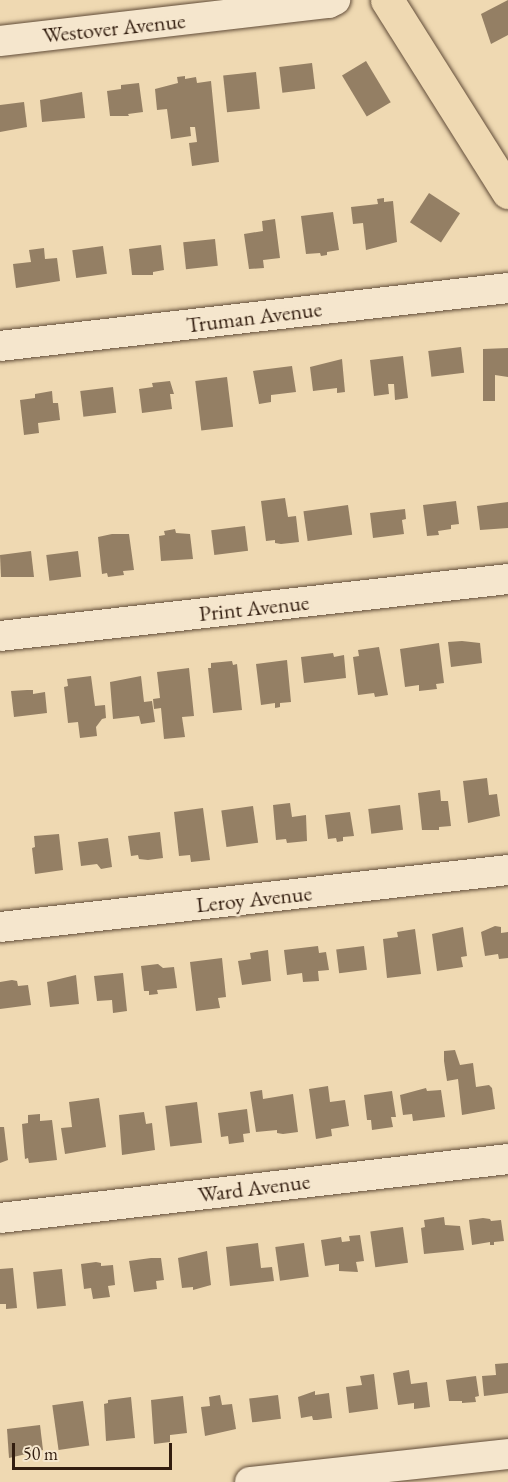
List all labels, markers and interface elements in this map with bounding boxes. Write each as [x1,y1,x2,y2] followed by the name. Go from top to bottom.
[41,7,187,49] street label: Westover Avenue
[185,296,323,338] street label: Truman Avenue
[197,589,311,627] street label: Print Avenue
[195,880,313,918] street label: Leroy Avenue
[196,1168,312,1208] street label: Ward Avenue
[15,1431,176,1469] scale bar
[23,1442,58,1465] text: 50 m

